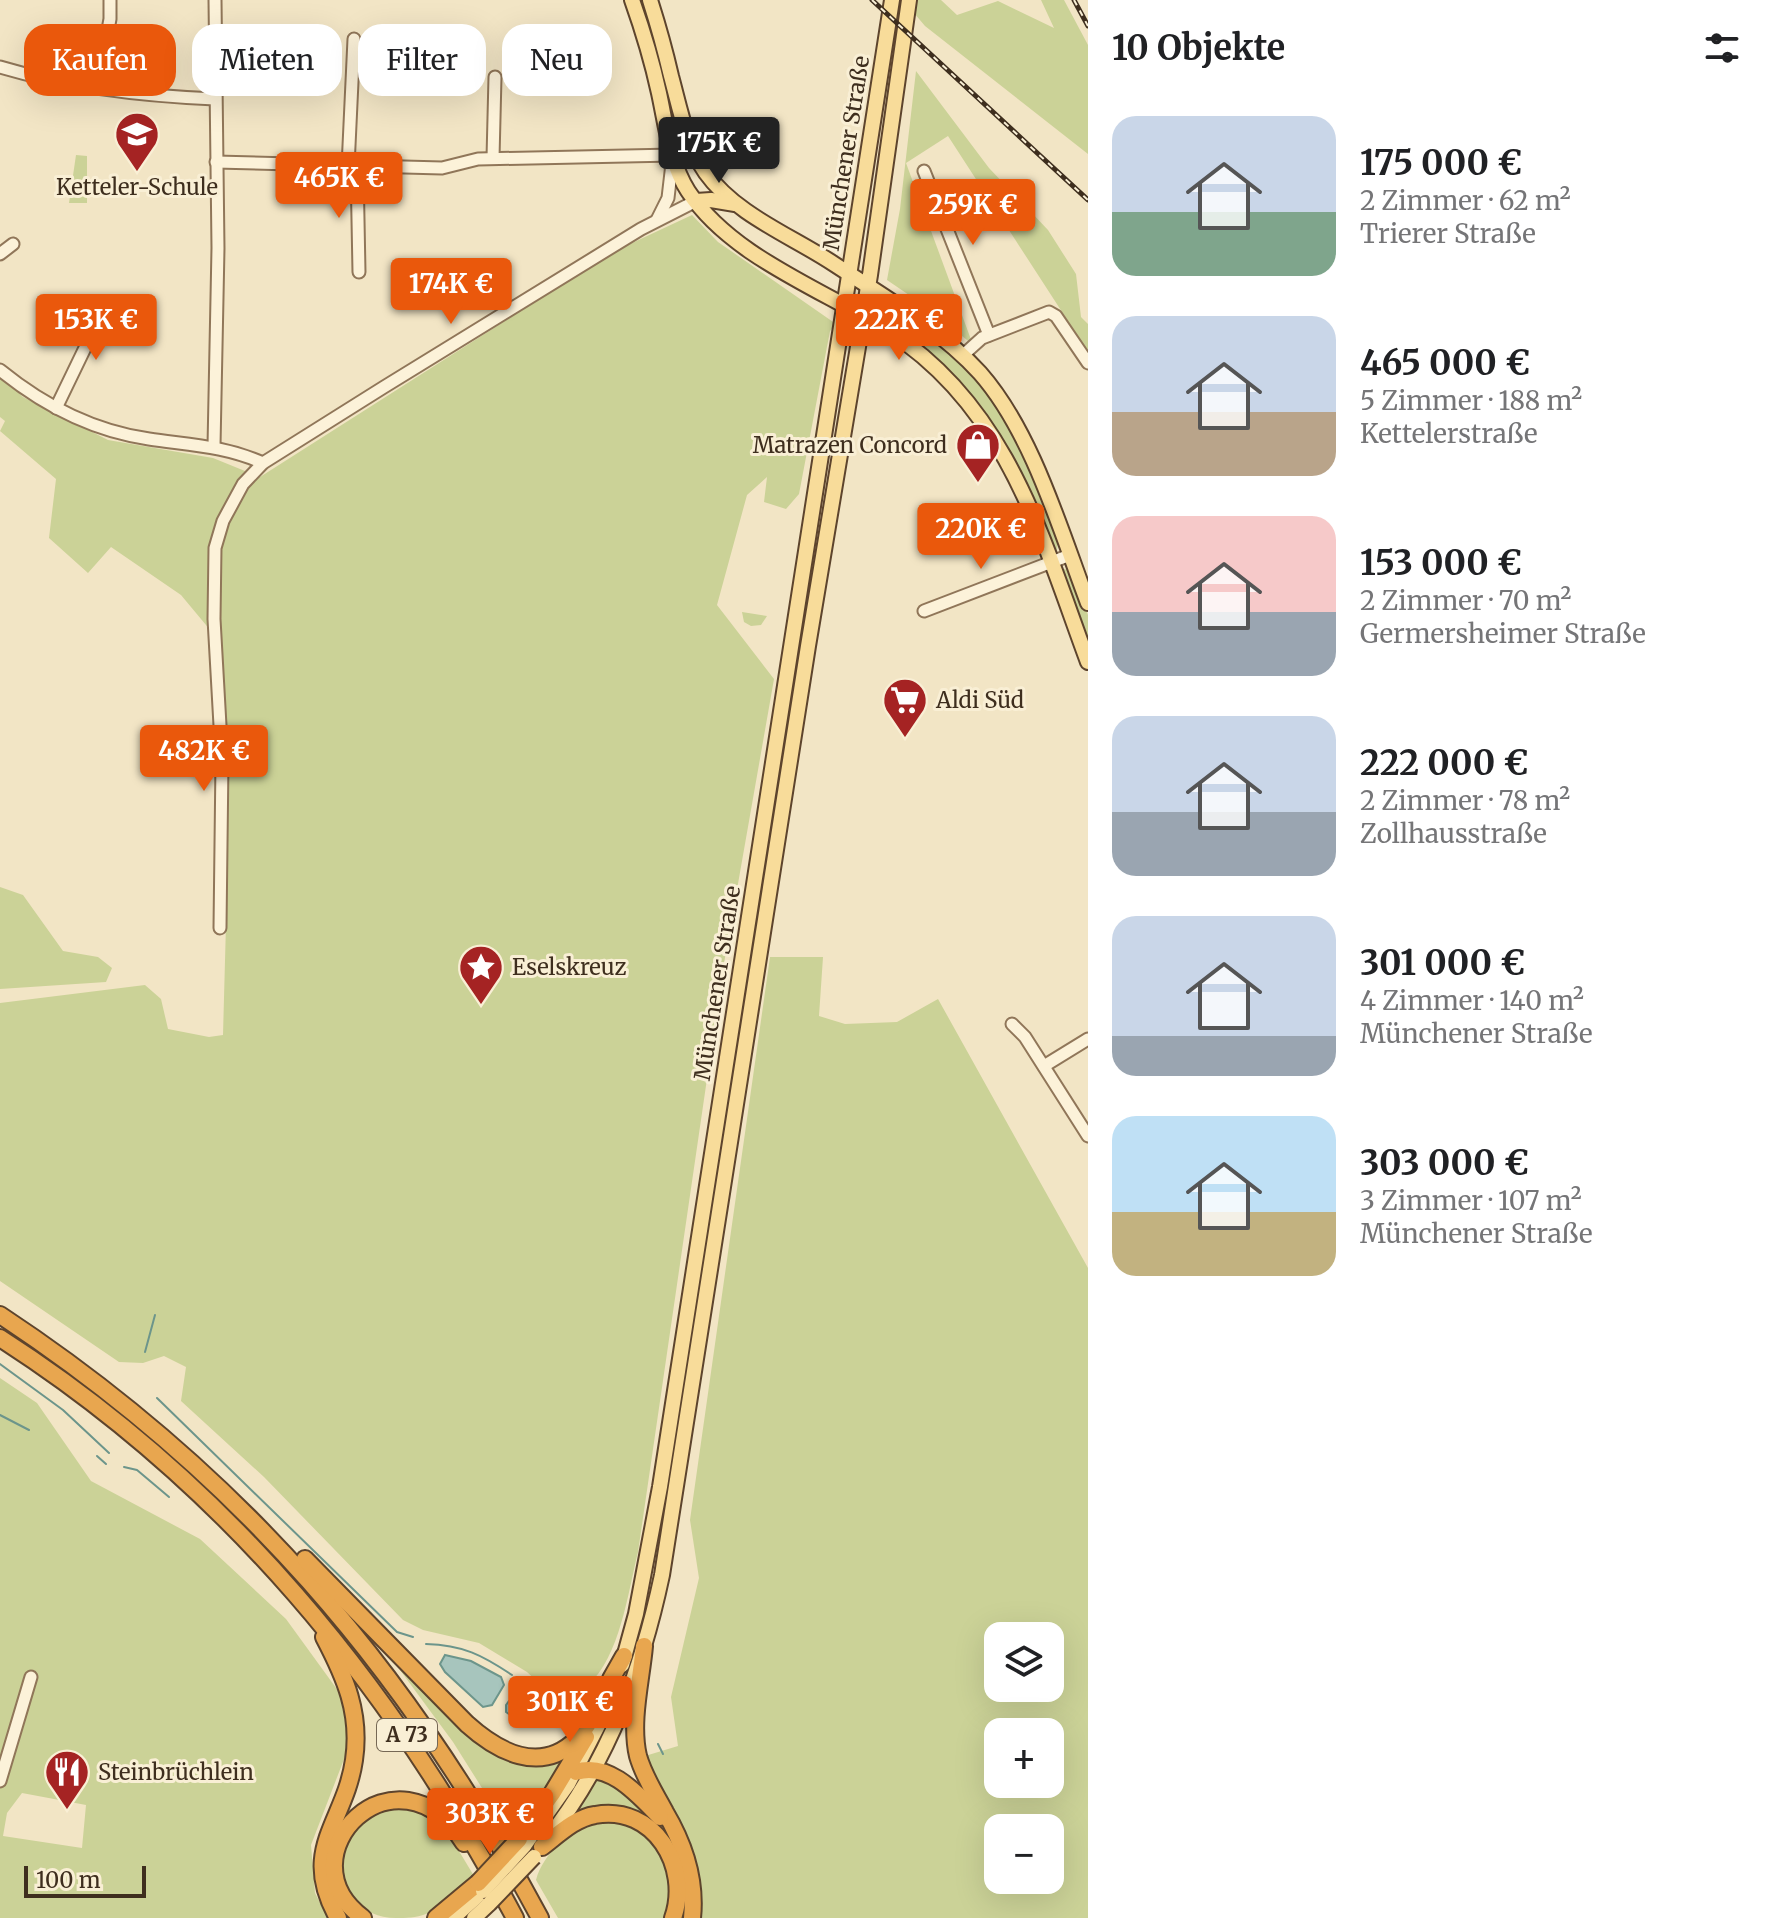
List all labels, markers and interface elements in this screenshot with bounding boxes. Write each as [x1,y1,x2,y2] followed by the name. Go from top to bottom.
[24,24,176,96] chip: Kaufen
[192,24,342,96] chip: Mieten
[358,24,486,96] chip: Filter
[502,24,612,96] chip: Neu
[1700,26,1744,70] icon: filters
[1112,27,1285,69] text: 10 Objekte
[817,54,875,252] street label: Münchener Straße
[113,110,161,173] school or university icon: Ketteler-Schule
[654,117,784,185] pin: 175K €
[677,126,762,159] text: 175K €
[1360,142,1522,184] text: 175 000 €
[1176,148,1272,244] icon: home
[274,152,404,220] pin: 465K €
[293,161,385,194] text: 465K €
[56,173,218,201] place label: Ketteler-Schule
[908,179,1038,247] pin: 259K €
[1360,184,1571,217] text: 2 Zimmer · 62 m²
[928,188,1018,221] text: 259K €
[1360,217,1536,250] text: Trierer Straße
[386,258,516,326] pin: 174K €
[409,267,493,300] text: 174K €
[31,294,161,362] pin: 153K €
[834,294,964,362] pin: 222K €
[54,303,138,336] text: 153K €
[854,303,944,336] text: 222K €
[1360,342,1530,384] text: 465 000 €
[1176,348,1272,444] icon: home
[1360,384,1582,417] text: 5 Zimmer · 188 m²
[1360,417,1537,450] text: Kettelerstraße
[954,421,1002,484] shop icon: Matrazen Concord
[753,431,947,459] place label: Matrazen Concord
[916,503,1046,571] pin: 220K €
[935,512,1027,545] text: 220K €
[1360,542,1522,584] text: 153 000 €
[1176,548,1272,644] icon: home
[1360,584,1571,617] text: 2 Zimmer · 70 m²
[1360,617,1646,650] text: Germersheimer Straße
[881,676,929,739] supermarket icon: Aldi Süd
[935,686,1024,714] place label: Aldi Süd
[139,725,269,793] pin: 482K €
[158,734,250,767] text: 482K €
[1360,742,1528,784] text: 222 000 €
[1176,748,1272,844] icon: home
[1360,784,1570,817] text: 2 Zimmer · 78 m²
[1360,817,1547,850] text: Zollhausstraße
[688,884,746,1082] street label: Münchener Straße
[1360,942,1525,984] text: 301 000 €
[457,943,505,1006] place icon: Eselskreuz
[1176,948,1272,1044] icon: home
[512,953,627,981] place label: Eselskreuz
[1360,984,1584,1017] text: 4 Zimmer · 140 m²
[1360,1017,1592,1050] text: Münchener Straße
[1360,1142,1529,1184] text: 303 000 €
[1176,1148,1272,1244] icon: home
[1360,1184,1582,1217] text: 3 Zimmer · 107 m²
[1360,1217,1592,1250] text: Münchener Straße
[984,1622,1064,1894] map controls
[984,1622,1064,1702] button: layers
[505,1676,635,1744] pin: 301K €
[526,1685,614,1718] text: 301K €
[984,1718,1064,1798] button: +
[377,1719,437,1751] road number: A 73
[43,1748,91,1811] restaurant icon: Steinbrüchlein
[98,1758,254,1786] place label: Steinbrüchlein
[425,1788,555,1856] pin: 303K €
[445,1797,535,1830] text: 303K €
[984,1814,1064,1894] button: −
[24,1862,146,1898] scale bar
[36,1866,101,1894] text: 100 m

